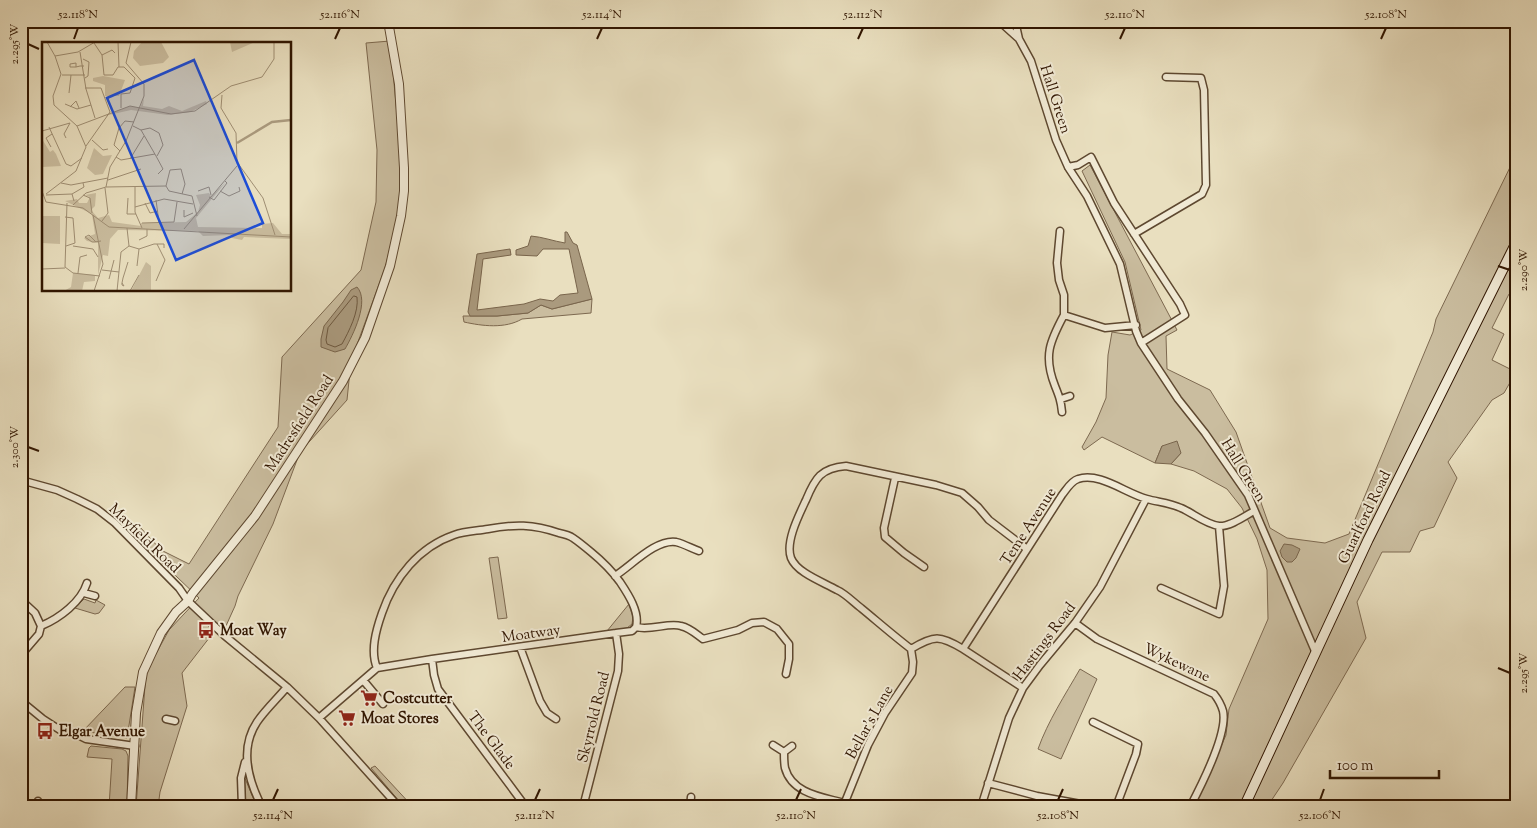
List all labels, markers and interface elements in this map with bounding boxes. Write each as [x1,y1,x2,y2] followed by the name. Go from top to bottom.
[57,6,98,24] text: 52.118°N
[319,6,360,24] text: 52.116°N
[581,6,622,24] text: 52.114°N
[843,6,883,24] text: 52.112°N
[1104,6,1145,24] text: 52.110°N
[1364,6,1407,24] text: 52.108°N
[6,23,24,64] text: 2.295°W
[42,42,291,291] inset map
[1034,62,1076,137] street label: Hall Green
[1515,248,1533,291] text: 2.290°W
[261,371,340,476] street label: Madresfield Road
[6,425,24,468] text: 2.300°W
[1215,435,1271,507] street label: Hall Green
[1334,467,1397,568] street label: Guarlford Road
[996,484,1062,570] street label: Teme Avenue
[103,499,185,579] street label: Mayfield Road
[1009,598,1082,685] street label: Hastings Road
[196,620,216,640] bus stop icon: Moat Way
[501,620,562,649] street label: Moatway
[220,621,287,642] place label: Moat Way
[1139,639,1213,688] street label: Wykewane
[1515,652,1533,693] text: 2.295°W
[573,669,616,765] street label: Skyrrold Road
[841,682,899,763] street label: Bellar's Lane
[359,688,379,708] supermarket icon: Costcutter
[383,689,453,710] place label: Costcutter
[462,707,520,774] street label: The Glade
[337,708,357,728] supermarket icon: Moat Stores
[361,709,439,730] place label: Moat Stores
[35,721,55,741] bus stop icon: Elgar Avenue
[59,722,145,743] place label: Elgar Avenue
[1330,748,1438,780] scale bar
[1337,756,1374,777] text: 100 m
[252,807,293,825] text: 52.114°N
[515,807,555,825] text: 52.112°N
[775,807,816,825] text: 52.110°N
[1036,807,1079,825] text: 52.108°N
[1298,807,1341,825] text: 52.106°N

